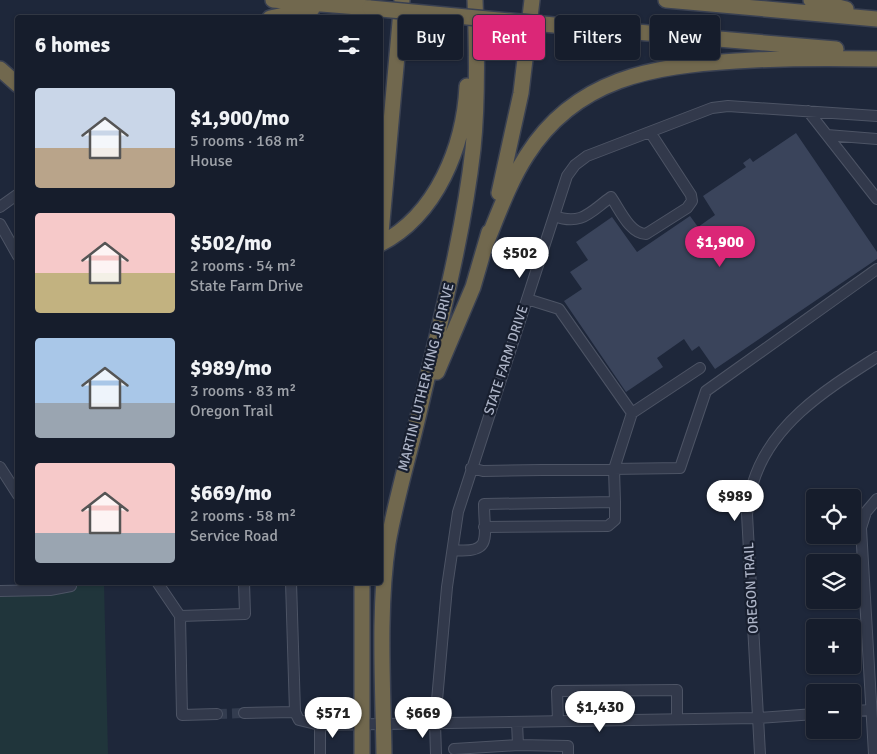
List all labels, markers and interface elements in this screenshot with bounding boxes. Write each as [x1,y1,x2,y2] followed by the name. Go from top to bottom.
[398,15,463,60] chip: Buy
[473,15,545,60] chip: Rent
[555,15,640,60] chip: Filters
[650,15,720,60] chip: New
[335,31,363,59] icon: filters
[35,32,110,58] text: 6 homes
[190,105,289,131] text: $1,900/mo
[75,108,135,168] icon: home
[190,131,305,151] text: 5 rooms · 168 m²
[190,151,233,171] text: House
[679,226,761,268] pin: $1,900
[190,230,272,256] text: $502/mo
[696,232,744,252] text: $1,900
[75,233,135,293] icon: home
[490,236,550,279] pin: $502
[503,243,537,263] text: $502
[190,256,296,276] text: 2 rooms · 54 m²
[190,276,303,296] text: State Farm Drive
[394,281,458,473] street label: MARTIN LUTHER KING JR DRIVE
[480,303,532,417] street label: STATE FARM DRIVE
[190,355,272,381] text: $989/mo
[75,358,135,418] icon: home
[190,381,296,401] text: 3 rooms · 83 m²
[190,401,273,421] text: Oregon Trail
[190,480,272,506] text: $669/mo
[705,480,765,522] pin: $989
[75,483,135,543] icon: home
[718,486,752,506] text: $989
[806,489,861,739] map controls
[806,489,861,544] button: locate
[190,506,296,526] text: 2 rooms · 58 m²
[190,526,278,546] text: Service Road
[740,542,762,634] street label: OREGON TRAIL
[806,554,861,609] button: layers
[806,619,861,674] button: +
[806,684,861,739] button: −
[559,690,641,733] pin: $1,430
[303,696,363,739] pin: $571
[393,696,453,739] pin: $669
[576,697,624,717] text: $1,430
[316,703,350,723] text: $571
[406,703,440,723] text: $669

